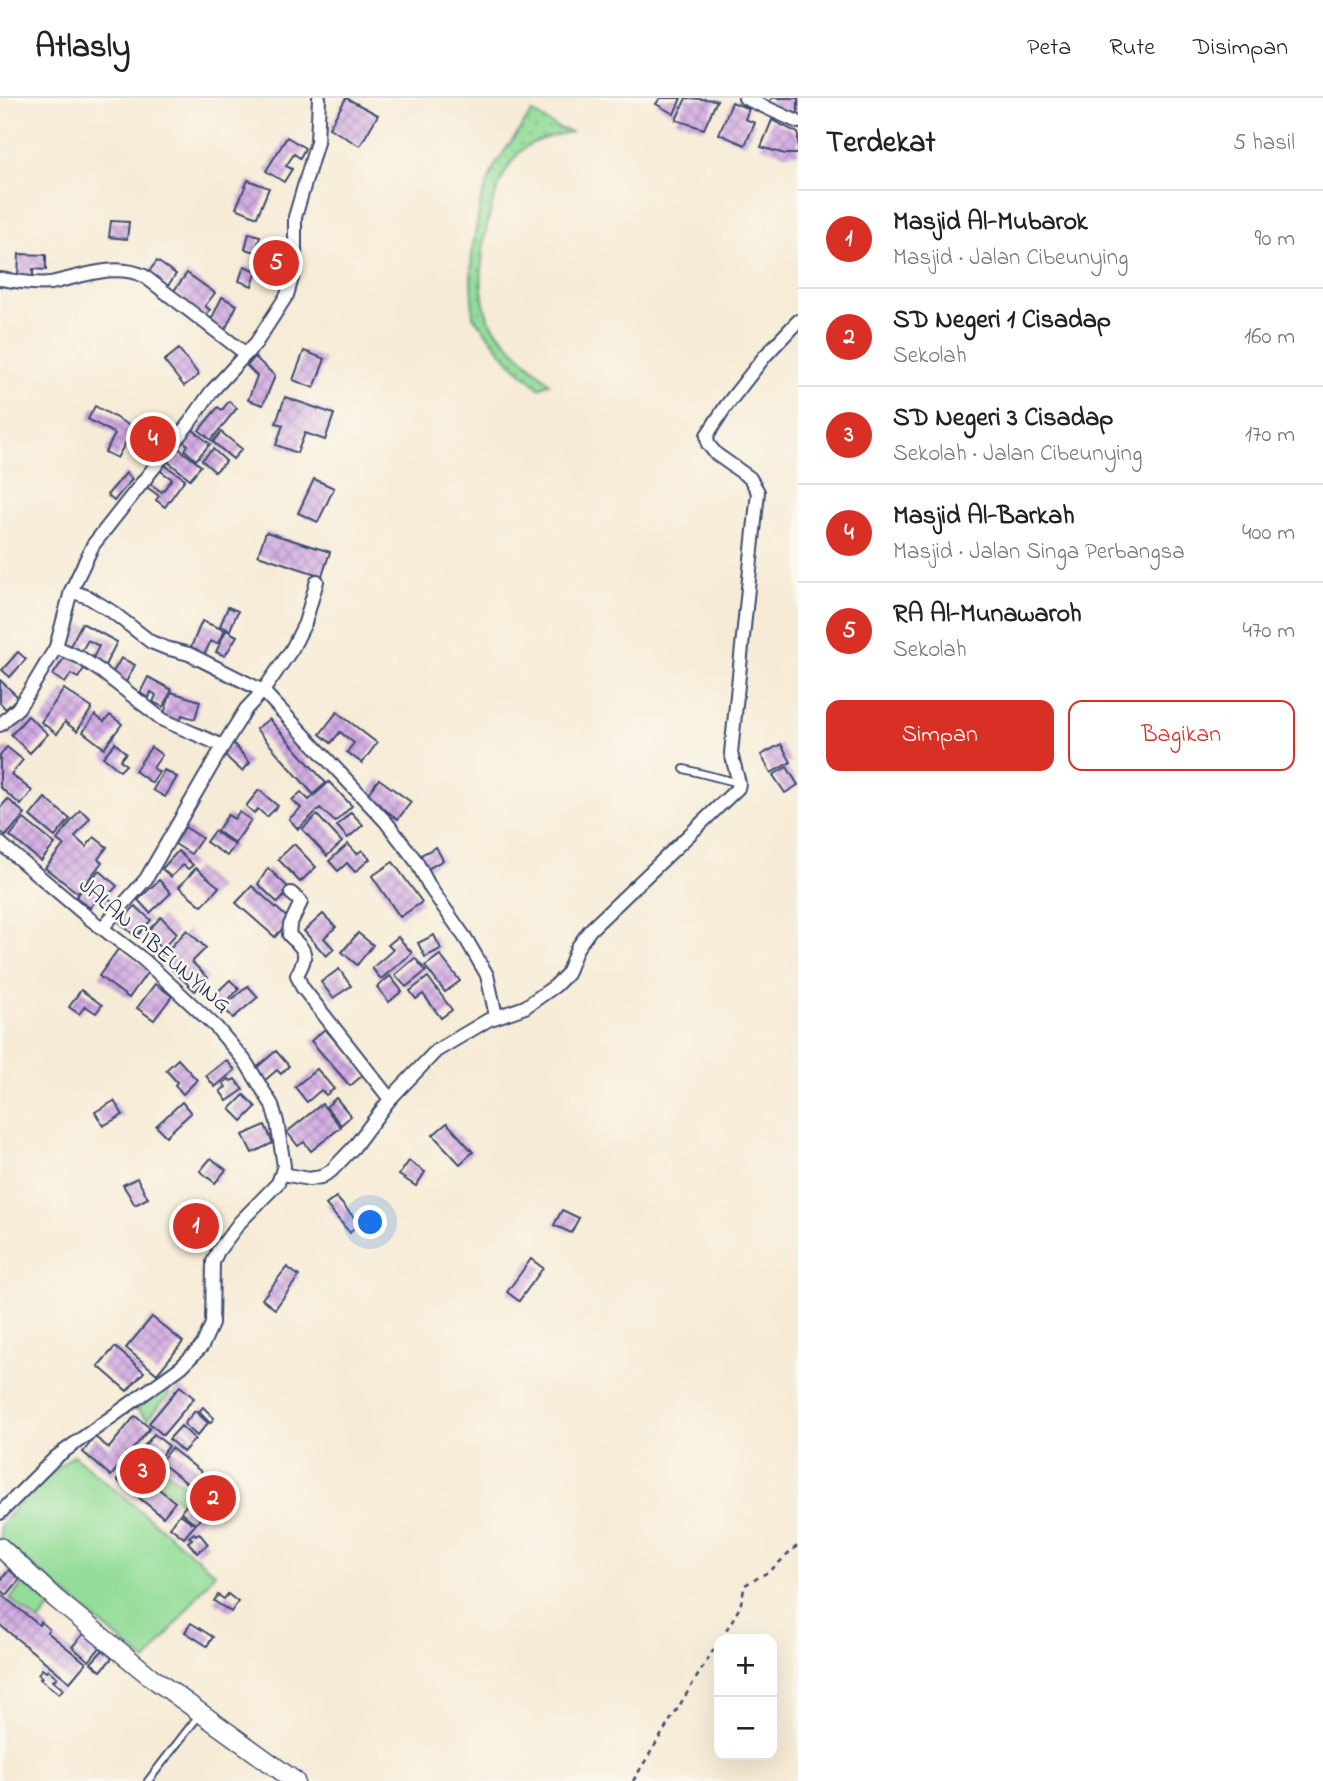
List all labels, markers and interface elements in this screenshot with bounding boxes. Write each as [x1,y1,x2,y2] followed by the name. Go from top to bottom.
[35,24,130,72] text: Atlasly
[1027,31,1071,66] text: Peta
[1109,31,1155,66] text: Rute
[1193,31,1288,66] text: Disimpan
[826,122,936,166] text: Terdekat
[1233,127,1295,160] text: 5 hasil
[893,204,1088,242] text: Masjid Al-Mubarok
[845,223,853,256] text: 1
[1255,223,1295,256] text: 90 m
[253,237,299,289] pin: 5
[893,242,1128,275] text: Masjid · Jalan Cibeunying
[893,302,1111,340] text: SD Negeri 1 Cisadap
[843,321,855,354] text: 2
[1244,321,1295,354] text: 160 m
[893,340,967,373] text: Sekolah
[893,400,1113,438] text: SD Negeri 3 Cisadap
[130,413,176,465] pin: 4
[844,419,854,452] text: 3
[1245,419,1295,452] text: 170 m
[893,438,1142,471] text: Sekolah · Jalan Cibeunying
[893,498,1075,536] text: Masjid Al-Barkah
[844,517,854,550] text: 4
[1242,517,1295,550] text: 400 m
[893,536,1185,569] text: Masjid · Jalan Singa Perbangsa
[893,596,1082,634] text: RA Al-Munawaroh
[842,615,856,648] text: 5
[1243,615,1295,648] text: 470 m
[893,634,967,667] text: Sekolah
[826,700,1054,771] button: Simpan
[1068,700,1295,771] button: Bagikan
[70,870,238,1022] street label: JALAN CIBEUNYING
[173,1200,219,1252] pin: 1
[353,1205,387,1239] your location
[120,1445,166,1497] pin: 3
[190,1472,236,1524] pin: 2
[714,1634,777,1760] map controls
[714,1634,777,1697] button: +
[714,1697,777,1760] button: −

